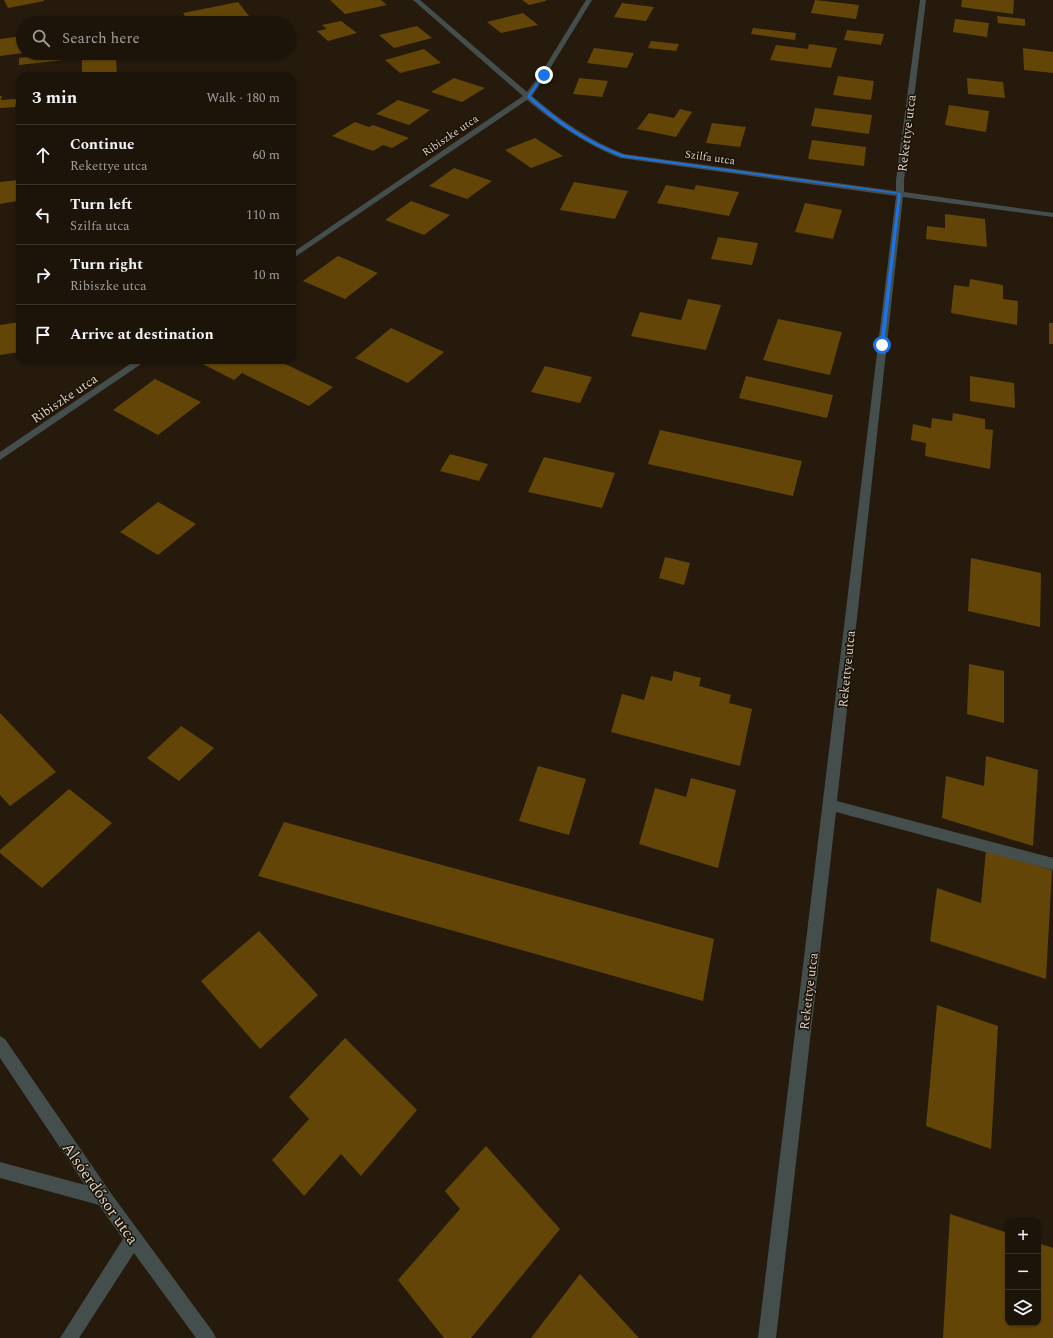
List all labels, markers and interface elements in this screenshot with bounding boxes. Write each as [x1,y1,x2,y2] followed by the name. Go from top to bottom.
[16,16,296,60] search box
[30,27,52,49] icon: search
[62,27,140,50] text: Search here
[535,66,553,84] route end
[32,85,77,111] text: 3 min
[206,88,280,108] text: Walk · 180 m
[892,93,922,173] street label: Rekettye utca
[419,110,482,161] street label: Ribiszke utca
[70,133,135,156] text: Continue
[32,144,54,166] icon: ahead
[253,145,280,165] text: 60 m
[684,146,737,170] street label: Szilfa utca
[70,156,148,176] text: Rekettye utca
[70,193,132,216] text: Turn left
[32,204,54,226] icon: left
[246,205,280,225] text: 110 m
[70,216,130,236] text: Szilfa utca
[70,253,143,276] text: Turn right
[32,264,54,286] icon: right
[253,265,280,285] text: 10 m
[70,276,147,296] text: Ribiszke utca
[70,323,214,346] text: Arrive at destination
[32,324,54,346] icon: arrive
[873,336,891,354] route start
[27,369,102,429] street label: Ribiszke utca
[833,629,861,709] street label: Rekettye utca
[794,951,824,1031] street label: Rekettye utca
[56,1138,144,1250] street label: Alsóerdősor utca
[1005,1218,1041,1326] map controls
[1005,1218,1041,1254] button: +
[1005,1254,1041,1290] button: −
[1005,1290,1041,1326] button: layers

